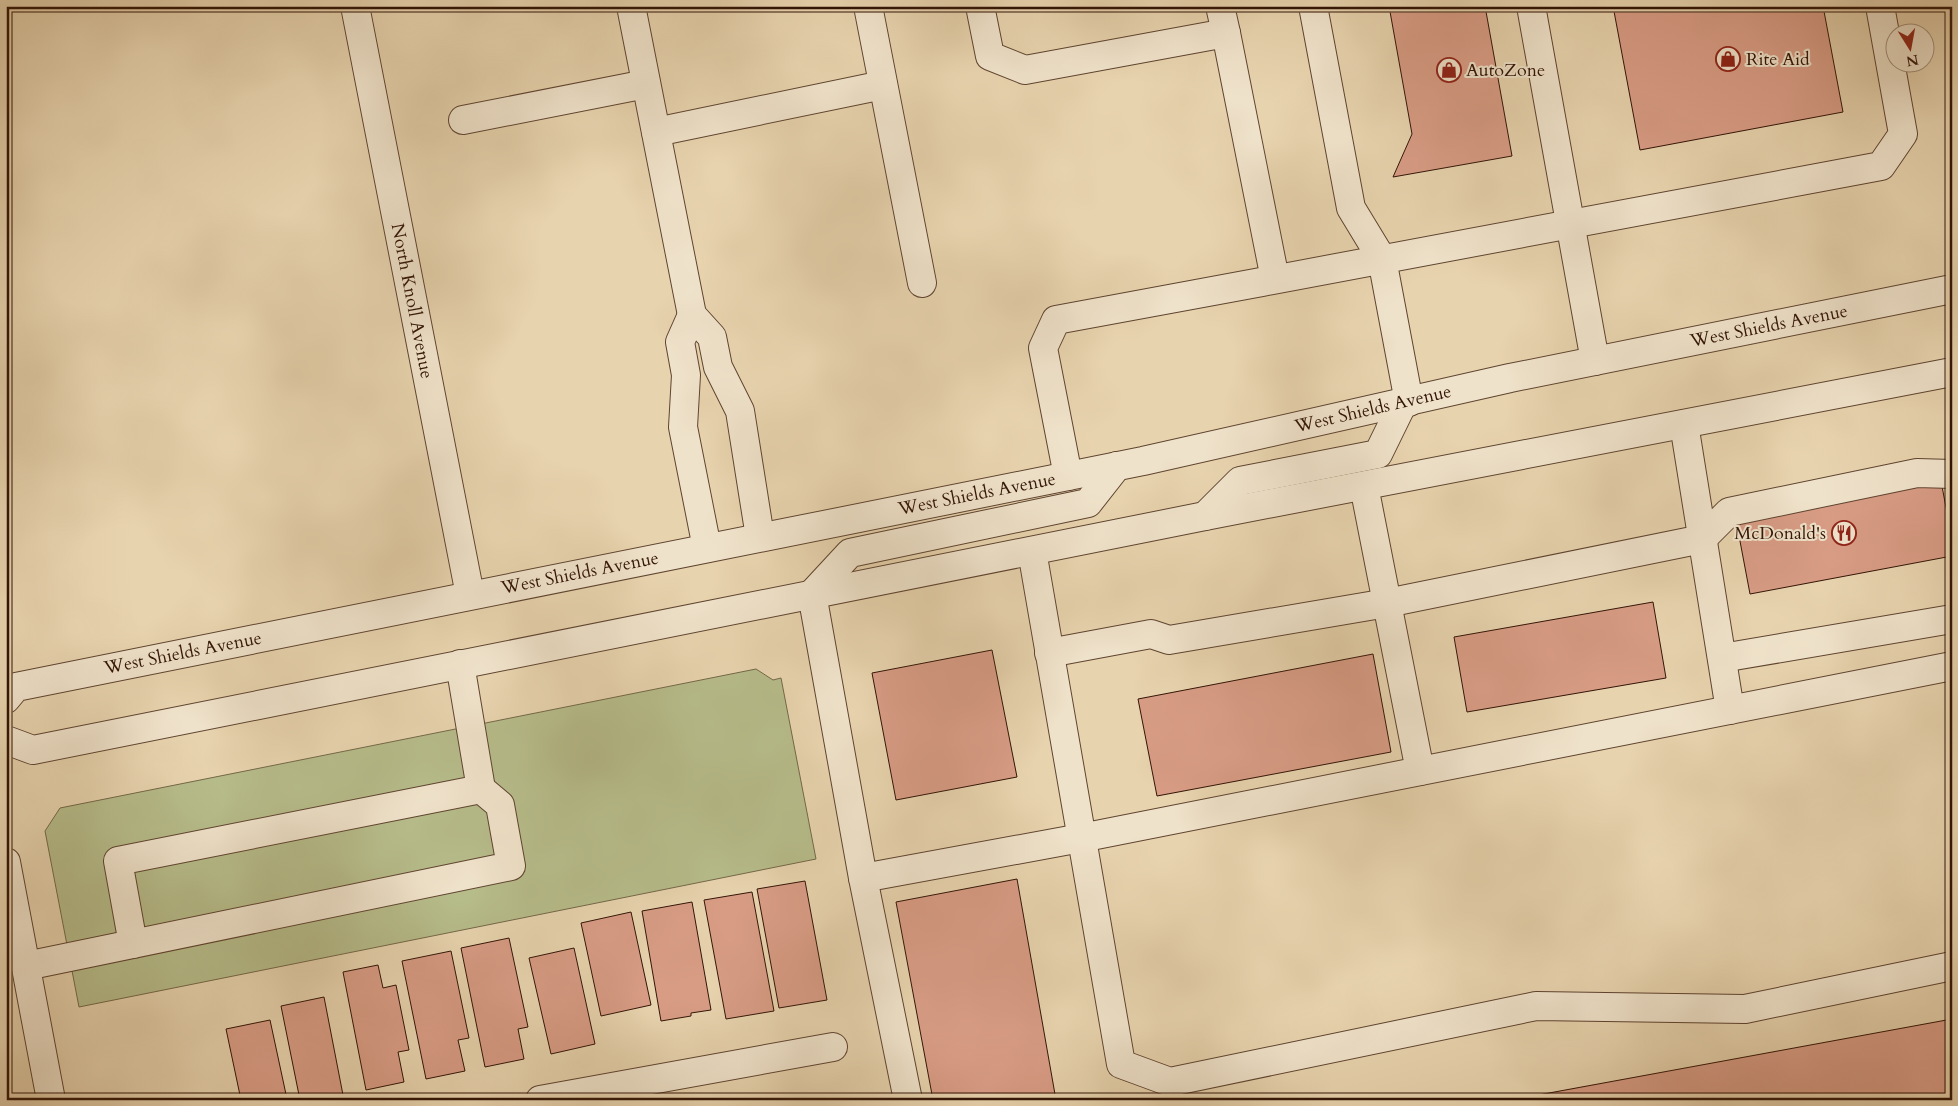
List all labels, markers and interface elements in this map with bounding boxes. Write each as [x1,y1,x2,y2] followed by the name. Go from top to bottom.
[1886,22,1936,72] north arrow
[1715,46,1741,72] shop icon: Rite Aid
[1746,47,1810,72] place label: Rite Aid
[1905,50,1920,71] text: N
[1436,57,1462,83] shop icon: AutoZone
[1466,58,1545,83] place label: AutoZone
[385,221,439,381] street label: North Knoll Avenue
[1687,298,1850,354] street label: West Shields Avenue
[1291,379,1454,439] street label: West Shields Avenue
[895,466,1058,522] street label: West Shields Avenue
[1831,520,1857,546] restaurant icon: McDonald's
[1734,521,1826,546] place label: McDonald's
[498,545,661,601] street label: West Shields Avenue
[101,625,264,681] street label: West Shields Avenue

